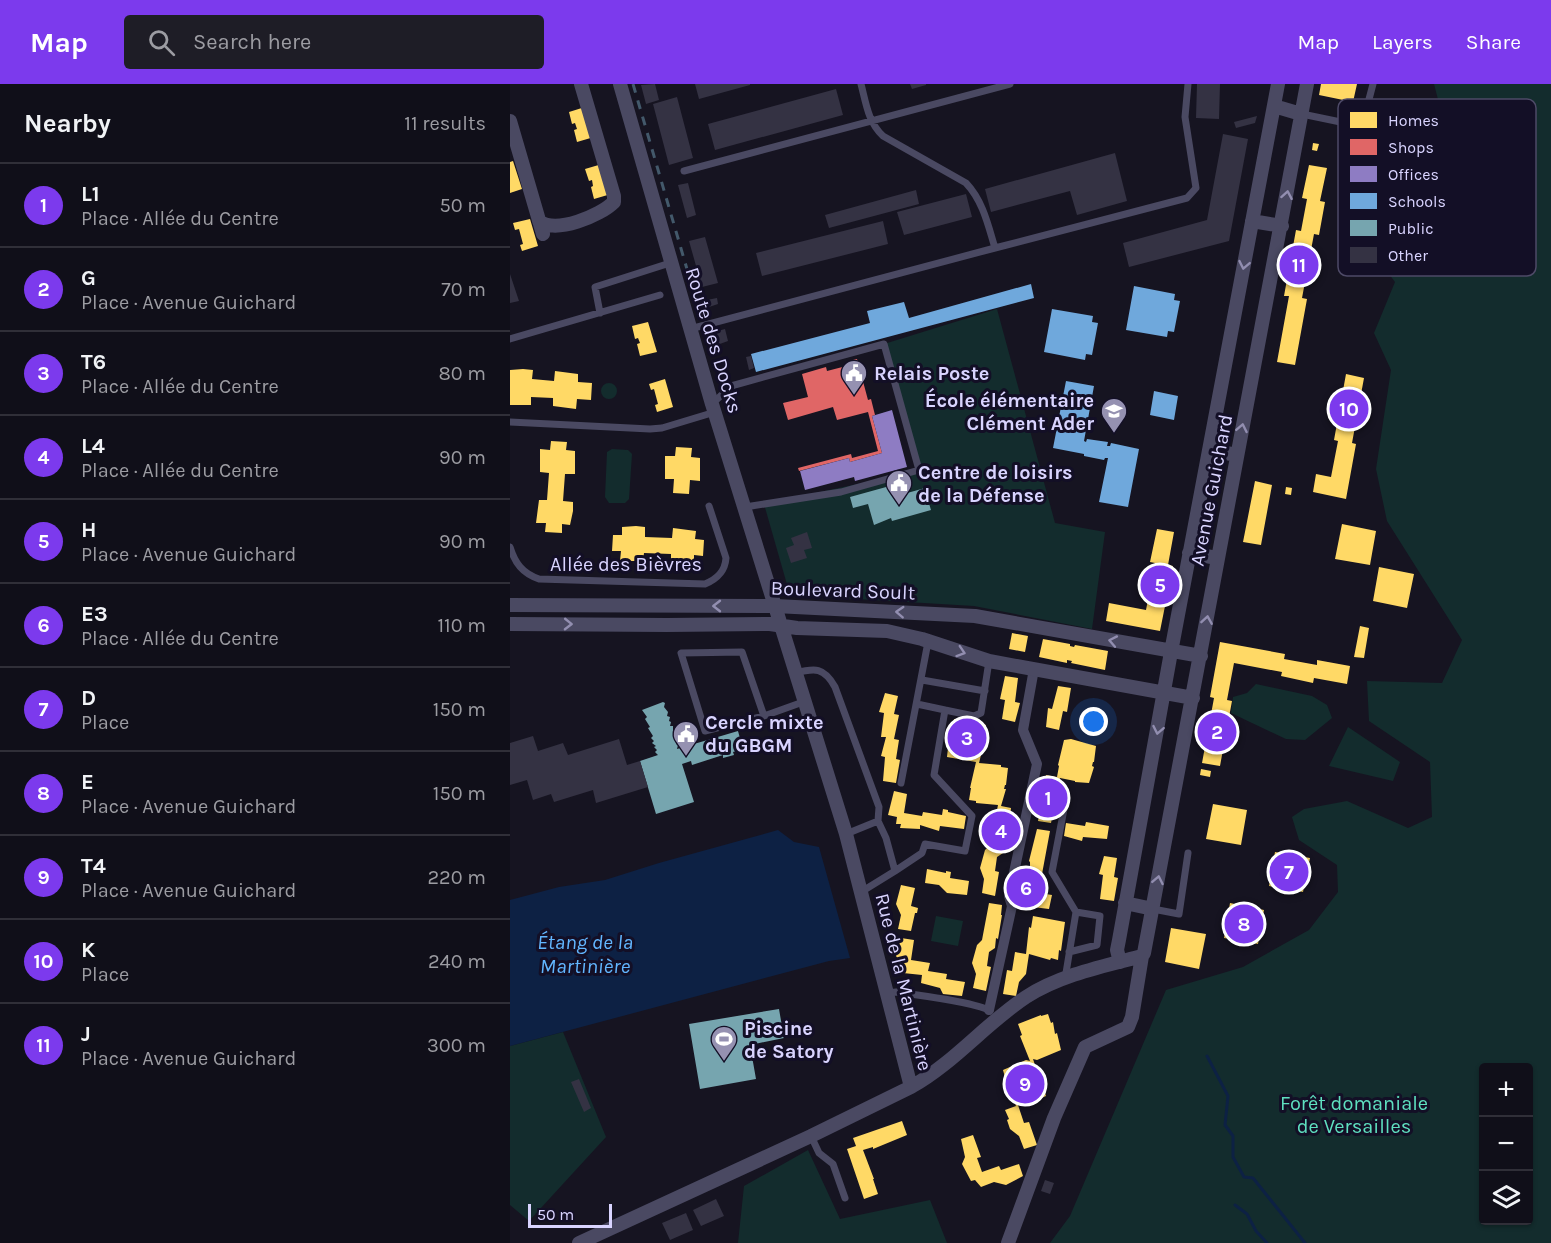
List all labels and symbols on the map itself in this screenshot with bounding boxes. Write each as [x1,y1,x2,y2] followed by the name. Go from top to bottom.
[1338,99,1536,276] legend
[1388,111,1439,130] text: Homes
[1388,138,1434,157] text: Shops
[1388,165,1439,184] text: Offices
[1280,191,1293,201] one-way arrow
[1388,192,1446,211] text: Schools
[1388,219,1434,238] text: Public
[1280,242,1318,288] pin: 11
[1388,246,1428,265] text: Other
[1238,260,1251,270] one-way arrow
[680,264,747,416] street label: Route des Docks
[839,358,869,396] public building icon: Relais Poste
[874,362,989,385] place label: Relais Poste
[1330,386,1368,432] pin: 10
[925,387,1094,435] place label: École élémentaire Clément Ader
[1099,396,1129,434] school or university icon: École élémentaire Clément Ader
[1186,412,1237,568] street label: Avenue Guichard
[1235,423,1248,433] one-way arrow
[918,461,1073,507] place label: Centre de loisirs de la Défense
[884,468,914,506] public building icon: Centre de loisirs de la Défense
[550,553,702,576] street label: Allée des Bièvres
[1140,562,1180,608] pin: 5
[770,576,916,605] street label: Boulevard Soult
[712,600,721,612] one-way arrow
[895,606,904,619] one-way arrow
[1201,615,1213,624] one-way arrow
[564,618,573,630] one-way arrow
[1109,635,1119,648] one-way arrow
[955,645,966,658] one-way arrow
[1079,707,1108,736] your location
[1198,710,1236,754] pin: 2
[705,711,824,757] place label: Cercle mixte du GBGM
[948,716,986,760] pin: 3
[671,719,701,757] public building icon: Cercle mixte du GBGM
[1152,725,1165,735] one-way arrow
[1028,776,1068,820] pin: 1
[982,808,1020,854] pin: 4
[1270,850,1308,894] pin: 7
[1006,866,1046,910] pin: 6
[1151,876,1164,886] one-way arrow
[870,891,937,1073] street label: Rue de la Martinière
[1224,902,1264,946] pin: 8
[537,930,633,978] water label: Étang de la Martinière
[744,1017,834,1063] place label: Piscine de Satory
[709,1024,739,1062] sports icon: Piscine de Satory
[1006,1062,1044,1106] pin: 9
[1280,1092,1428,1138] park label: Forêt domaniale de Versailles
[528,1201,612,1228] scale bar

